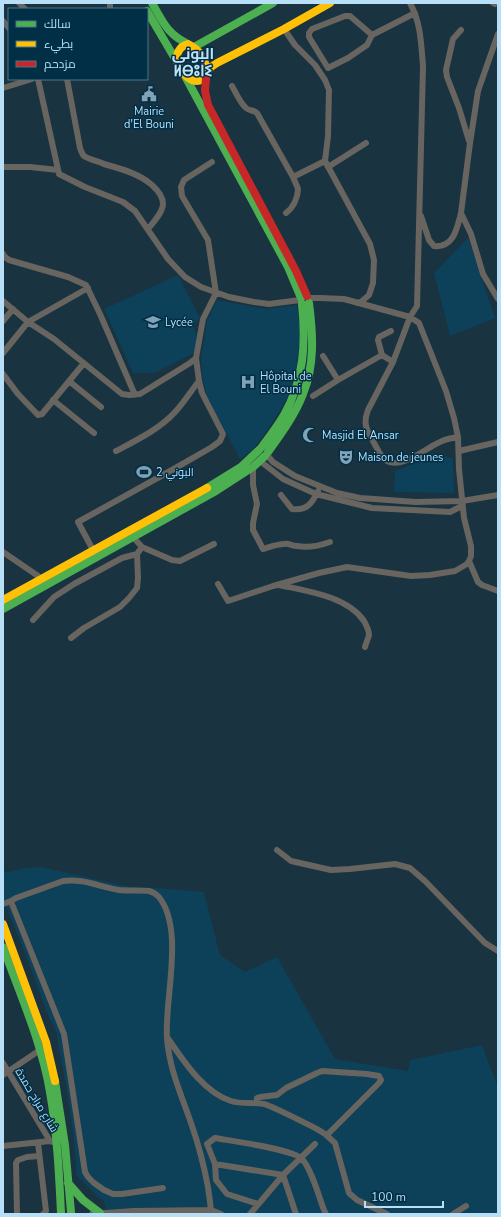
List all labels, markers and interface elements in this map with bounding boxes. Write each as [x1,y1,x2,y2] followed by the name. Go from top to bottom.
[8,8,148,80] legend
[44,16,71,32] text: سالك
[44,36,73,54] text: بطيء
[172,44,214,81] district label: البوني ⵍⴱⵓⵏⵉ
[44,56,76,72] text: مزدحم
[140,85,158,103] public building icon: Mairie d'El Bouni
[124,104,174,132] place label: Mairie d'El Bouni
[144,313,162,331] school or university icon: Lycée
[165,315,193,330] place label: Lycée
[260,369,312,397] place label: Hôpital de El Bouni
[239,373,257,391] hospital icon: Hôpital de El Bouni
[301,426,319,444] mosque icon: Masjid El Ansar
[322,428,399,443] place label: Masjid El Ansar
[337,448,355,466] theatre icon: Maison de jeunes
[358,450,443,465] place label: Maison de jeunes
[135,463,153,481] sports icon: البوني 2
[156,465,194,481] place label: البوني 2
[11,1065,62,1135] street label: شارع مراح حمدة
[365,1183,443,1209] scale bar
[371,1189,406,1205] text: 100 m

